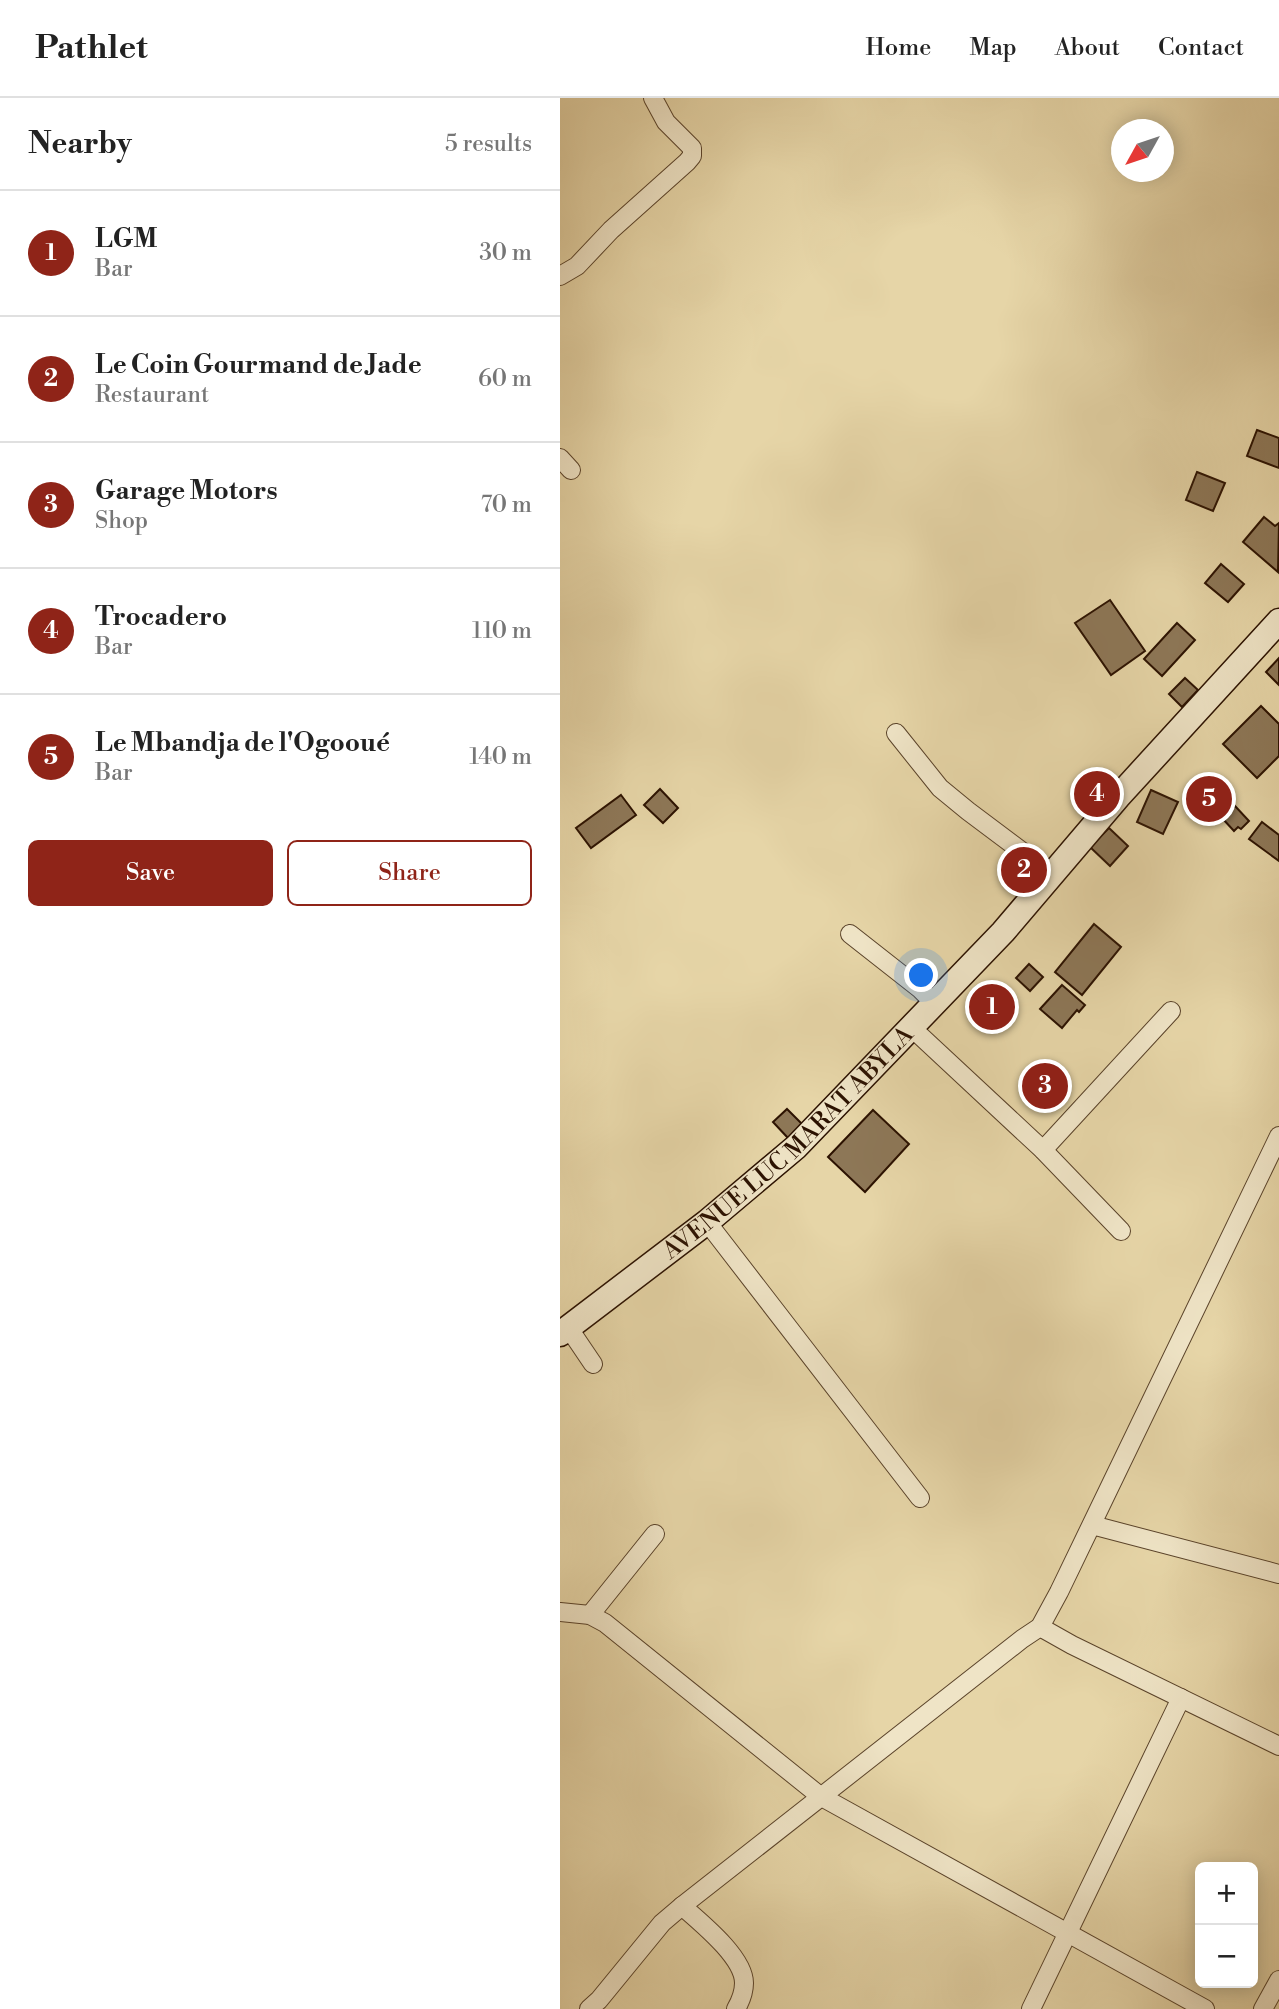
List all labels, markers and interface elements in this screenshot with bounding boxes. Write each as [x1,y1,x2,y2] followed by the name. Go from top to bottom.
[35,28,148,69] text: Pathlet
[866,33,931,63] text: Home
[969,33,1017,63] text: Map
[1055,33,1120,63] text: About
[1158,33,1244,63] text: Contact
[1111,119,1174,182] north arrow
[28,125,132,163] text: Nearby
[445,130,532,158] text: 5 results
[95,223,157,255] text: LGM
[45,239,57,267] text: 1
[479,239,532,267] text: 30 m
[95,255,133,283] text: Bar
[95,349,422,381] text: Le Coin Gourmand de Jade
[44,365,58,393] text: 2
[478,365,532,393] text: 60 m
[95,381,209,409] text: Restaurant
[95,475,278,507] text: Garage Motors
[44,491,58,519] text: 3
[481,491,532,519] text: 70 m
[95,507,148,535] text: Shop
[95,601,227,633] text: Trocadero
[43,617,59,645] text: 4
[472,617,532,645] text: 110 m
[95,633,133,661] text: Bar
[95,727,390,759] text: Le Mbandja de l'Ogooué
[44,743,58,771] text: 5
[469,743,532,771] text: 140 m
[95,759,133,787] text: Bar
[1074,768,1120,820] pin: 4
[1186,773,1232,825] pin: 5
[28,840,273,906] button: Save
[287,840,532,906] button: Share
[1001,844,1047,896] pin: 2
[904,958,938,992] your location
[969,981,1015,1033] pin: 1
[656,1020,920,1267] street label: AVENUE LUC MARAT ABYLA
[1022,1060,1068,1112] pin: 3
[1195,1862,1258,1988] map controls
[1195,1862,1258,1925] button: +
[1195,1925,1258,1988] button: −

